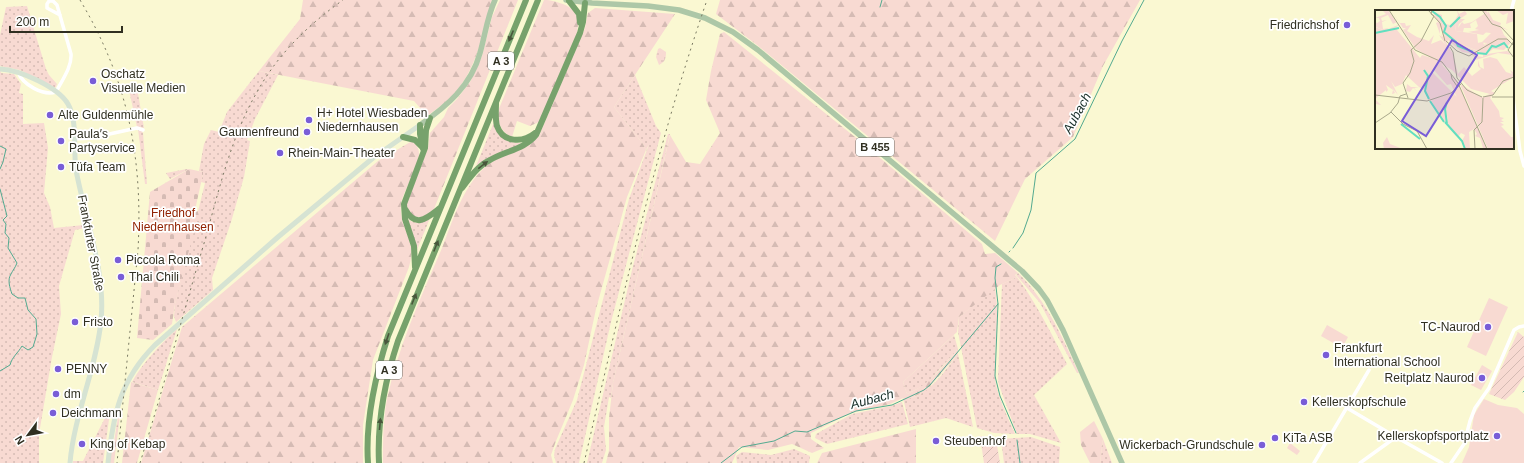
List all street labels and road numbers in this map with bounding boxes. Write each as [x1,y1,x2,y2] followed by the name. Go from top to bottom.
[488,52,514,70] road number: A 3
[856,138,894,156] road number: B 455
[75,194,107,293] street label: Frankfurter Straße
[376,361,402,379] road number: A 3

